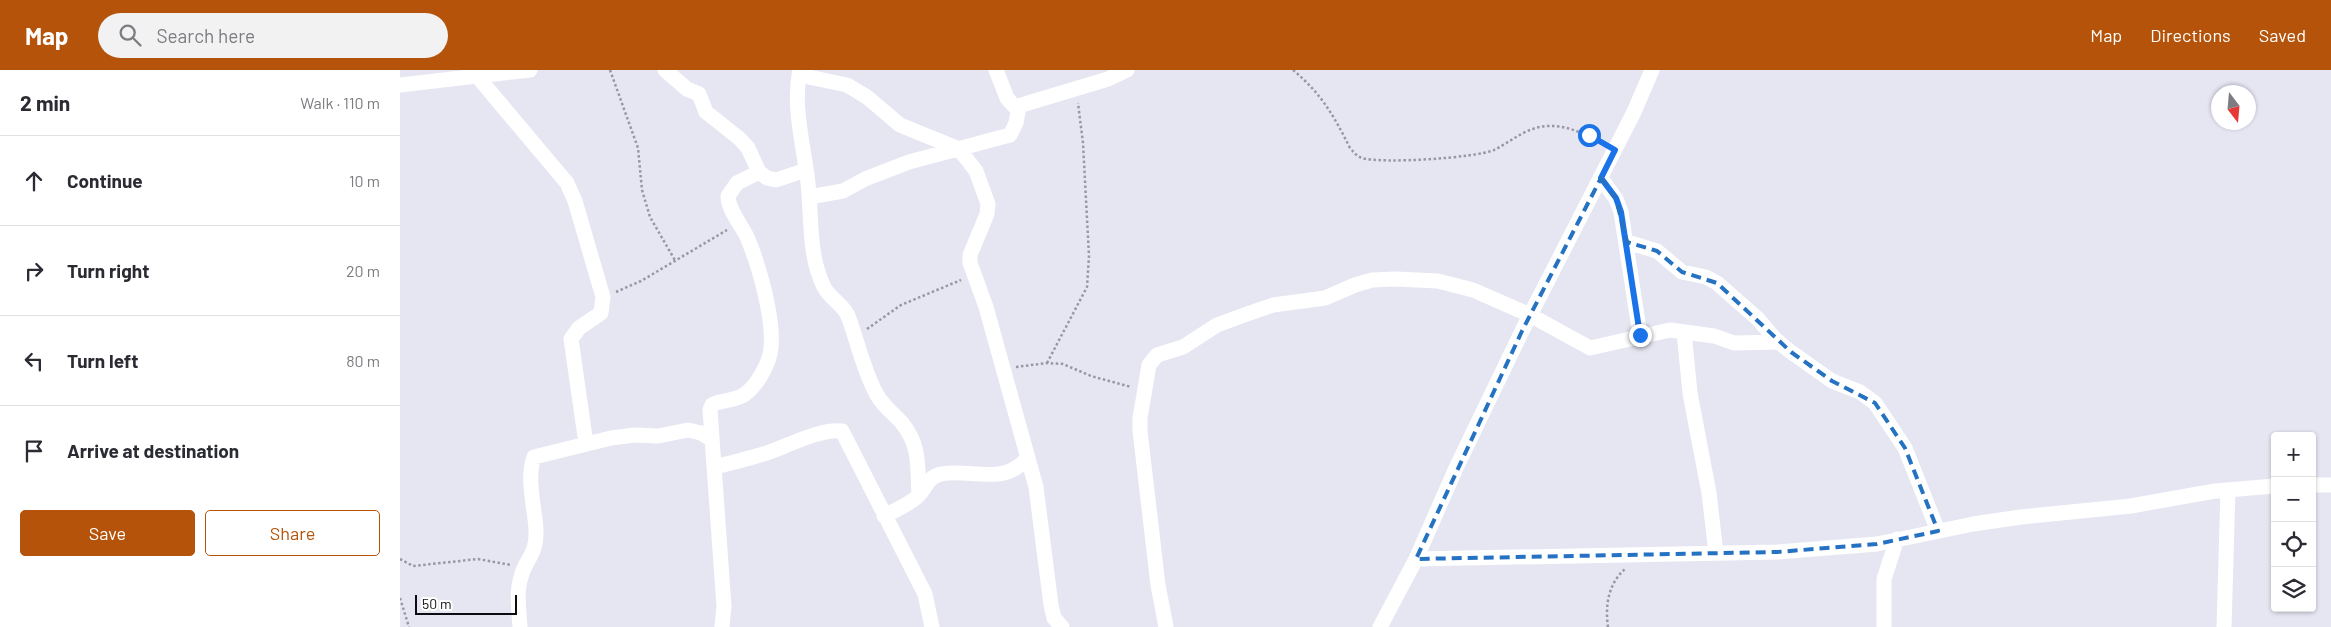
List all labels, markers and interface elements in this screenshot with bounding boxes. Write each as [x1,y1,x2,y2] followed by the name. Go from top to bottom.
[98,13,448,58] search box
[25,21,68,50] text: Map
[116,21,144,49] icon: search
[156,24,255,47] text: Search here
[2090,24,2122,46] text: Map
[2150,24,2231,46] text: Directions
[2259,24,2306,46] text: Saved
[2211,85,2256,130] north arrow
[20,90,70,115] text: 2 min
[300,93,380,112] text: Walk · 110 m
[1578,124,1601,147] route start
[20,167,48,195] icon: ahead
[67,169,143,192] text: Continue
[349,171,380,190] text: 10 m
[20,257,48,285] icon: right
[67,259,149,282] text: Turn right
[346,261,380,280] text: 20 m
[1629,324,1652,347] route end
[20,347,48,375] icon: left
[67,349,138,372] text: Turn left
[346,351,380,370] text: 80 m
[2271,432,2316,612] map controls
[2271,432,2316,477] button: +
[20,437,48,465] icon: arrive
[67,439,239,462] text: Arrive at destination
[2271,477,2316,522] button: −
[20,510,195,556] button: Save
[205,510,380,556] button: Share
[2271,522,2316,567] button: locate
[2271,567,2316,612] button: layers
[415,592,518,615] scale bar
[422,595,451,612] text: 50 m

